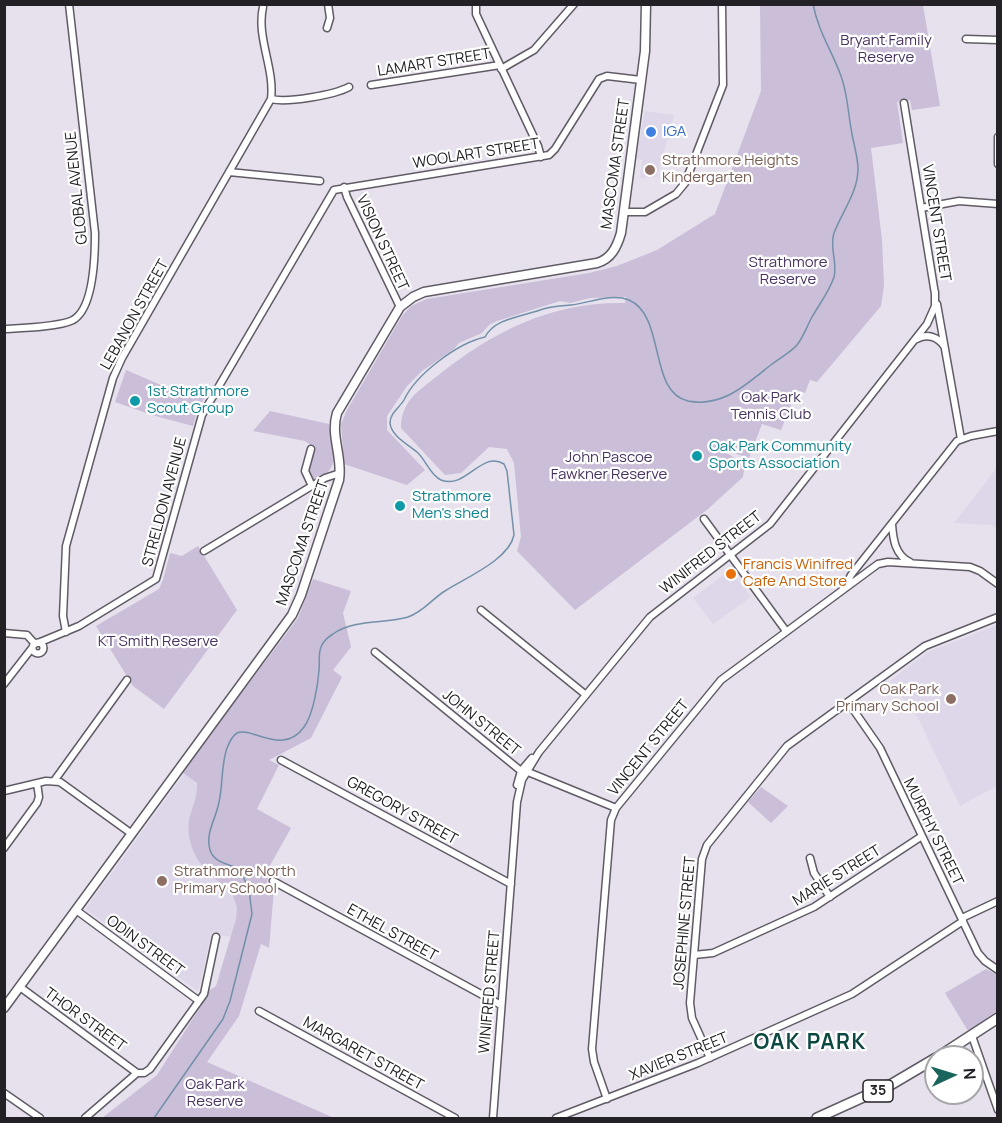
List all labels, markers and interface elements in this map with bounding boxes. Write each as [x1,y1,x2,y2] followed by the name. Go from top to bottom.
[840,32,932,67] park label: Bryant Family Reserve
[376,45,492,81] street label: LAMART STREET
[598,98,634,230] street label: MASCOMA STREET
[663,123,686,141] place label: IGA
[644,125,658,139] marker: IGA
[62,131,92,245] street label: GLOBAL AVENUE
[412,135,540,173] street label: WOOLART STREET
[662,152,798,187] place label: Strathmore Heights Kindergarten
[643,163,657,177] marker: Strathmore Heights Kindergarten
[918,163,954,283] street label: VINCENT STREET
[352,192,412,294] street label: VISION STREET
[748,254,828,289] park label: Strathmore Reserve
[97,257,173,373] street label: LEBANON STREET
[147,383,249,418] place label: 1st Strathmore Scout Group
[731,389,811,424] park label: Oak Park Tennis Club
[128,394,142,408] marker: 1st Strathmore Scout Group
[139,435,191,569] street label: STRELDON AVENUE
[709,438,852,473] place label: Oak Park Community Sports Association
[551,449,667,484] park label: John Pascoe Fawkner Reserve
[690,449,704,463] marker: Oak Park Community Sports Association
[273,478,333,608] street label: MASCOMA STREET
[412,488,491,523] place label: Strathmore Men's shed
[393,499,407,513] marker: Strathmore Men's shed
[657,508,765,598] street label: WINIFRED STREET
[743,556,853,591] place label: Francis Winifred Cafe And Store
[724,567,738,581] marker: Francis Winifred Cafe And Store
[98,633,218,651] park label: KT Smith Reserve
[836,681,939,716] place label: Oak Park Primary School
[438,686,524,760] street label: JOHN STREET
[944,692,958,706] marker: Oak Park Primary School
[605,696,693,800] street label: VINCENT STREET
[343,773,461,849] street label: GREGORY STREET
[899,775,967,889] street label: MURPHY STREET
[790,842,884,910] street label: MARIE STREET
[670,855,700,991] street label: JOSEPHINE STREET
[174,863,296,898] place label: Strathmore North Primary School
[155,874,169,888] marker: Strathmore North Primary School
[344,901,440,965] street label: ETHEL STREET
[103,912,187,980] street label: ODIN STREET
[476,930,504,1054] street label: WINIFRED STREET
[41,984,129,1056] street label: THOR STREET
[300,1013,426,1095] street label: MARGARET STREET
[627,1029,731,1085] street label: XAVIER STREET
[753,1030,867,1056] district label: OAK PARK
[924,1045,984,1105] north arrow
[959,1067,981,1080] text: N
[185,1076,245,1111] park label: Oak Park Reserve
[863,1080,893,1102] road number: 35

